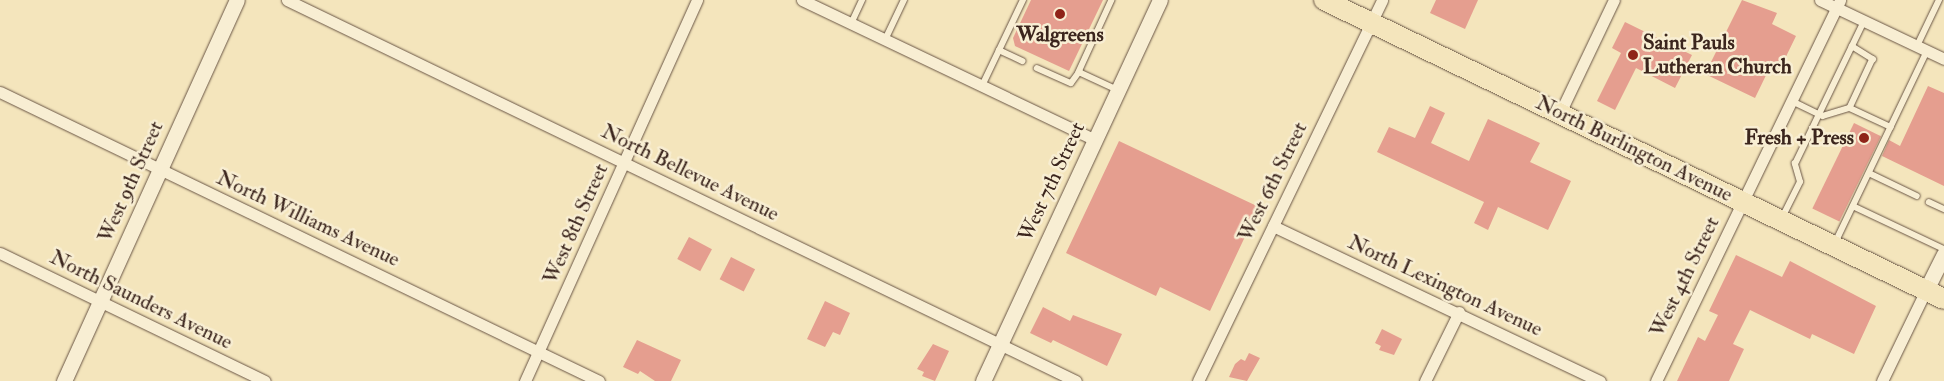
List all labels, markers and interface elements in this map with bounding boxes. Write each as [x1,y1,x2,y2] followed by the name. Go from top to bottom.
[1054,8,1066,20] marker: Walgreens
[1016,22,1104,48] place label: Walgreens
[1643,30,1792,80] place label: Saint Pauls Lutheran Church
[1627,49,1639,61] marker: Saint Pauls Lutheran Church
[1531,90,1737,208] street label: North Burlington Avenue
[93,117,169,247] street label: West 9th Street
[1013,118,1091,246] street label: West 7th Street
[1233,118,1313,246] street label: West 6th Street
[597,119,783,227] street label: North Bellevue Avenue
[1745,125,1854,151] place label: Fresh + Press
[1858,132,1870,144] marker: Fresh + Press
[538,160,614,288] street label: West 8th Street
[212,166,404,272] street label: North Williams Avenue
[1645,213,1725,341] street label: West 4th Street
[1344,230,1546,342] street label: North Lexington Avenue
[46,245,236,355] street label: North Saunders Avenue

